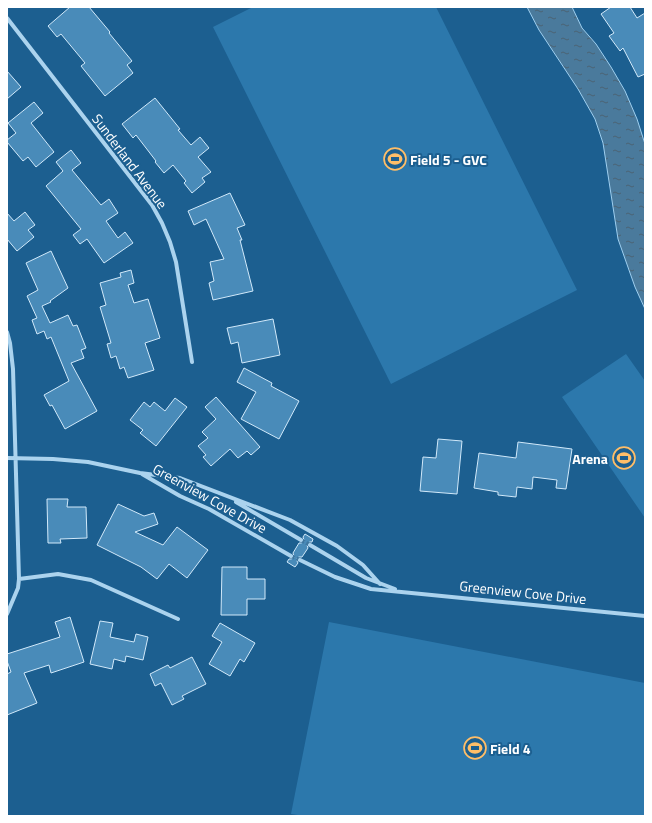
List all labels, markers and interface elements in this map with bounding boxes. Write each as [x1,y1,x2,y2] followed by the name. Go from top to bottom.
[87,109,173,213] street label: Sunderland Avenue
[382,146,408,172] sports icon: Field 5 - GVC
[410,149,487,170] place label: Field 5 - GVC
[611,445,637,471] sports icon: Arena
[572,448,608,469] place label: Arena
[149,458,271,538] street label: Greenview Cove Drive
[458,575,588,609] street label: Greenview Cove Drive
[462,735,488,761] sports icon: Field 4
[490,738,531,759] place label: Field 4

